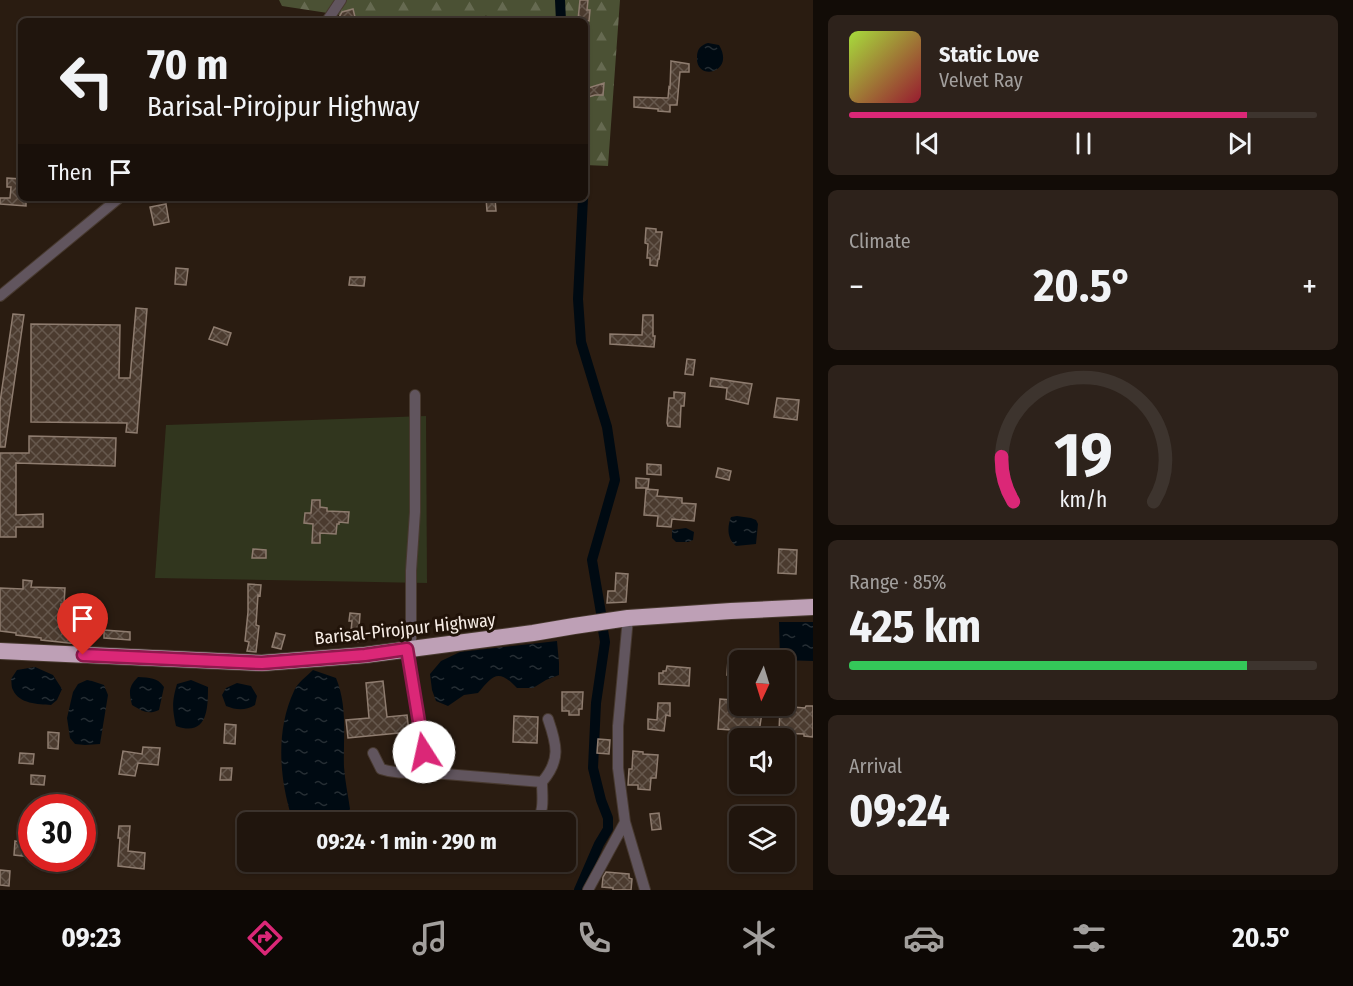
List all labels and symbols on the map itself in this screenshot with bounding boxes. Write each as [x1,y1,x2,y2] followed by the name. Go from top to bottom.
[57,593,108,655] pin
[314,609,496,649] street label: Barisal-Pirojpur Highway
[729,650,795,716] north arrow
[392,720,456,784] position arrow
[18,794,96,872] speed limit sign: 30

